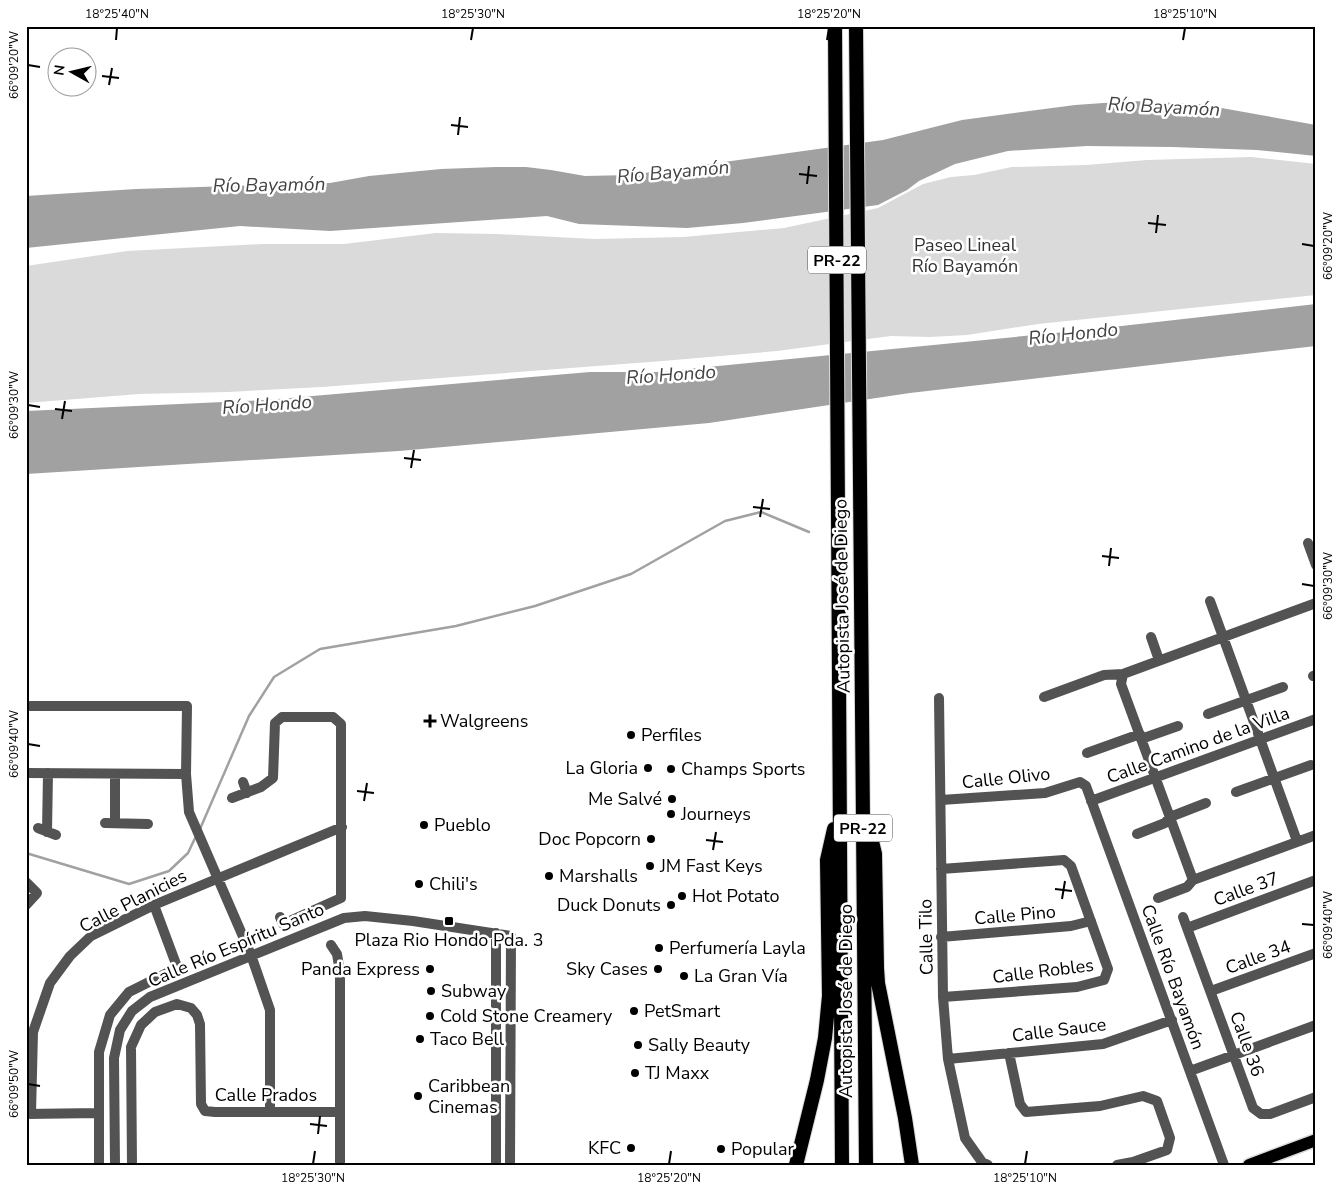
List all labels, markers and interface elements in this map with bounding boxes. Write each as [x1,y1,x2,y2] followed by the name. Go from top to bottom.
[85,6,149,22] text: 18°25'40"N
[441,6,505,22] text: 18°25'30"N
[797,6,861,22] text: 18°25'20"N
[1153,6,1217,22] text: 18°25'10"N
[6,31,22,99] text: 66°09'20"W
[48,48,98,98] north arrow
[49,64,70,77] text: N
[1107,91,1221,123] water label: Río Bayamón
[616,154,730,190] water label: Río Bayamón
[212,171,326,199] water label: Río Bayamón
[1320,212,1336,280] text: 66°09'20"W
[912,233,1018,278] park label: Paseo Lineal Río Bayamón
[808,246,866,274] road number: PR-22
[1027,316,1119,352] water label: Río Hondo
[625,359,717,391] water label: Río Hondo
[6,371,22,439] text: 66°09'30"W
[221,389,313,421] water label: Río Hondo
[828,499,856,693] street label: Autopista José de Diego
[1320,552,1336,620] text: 66°09'30"W
[1103,701,1293,789] street label: Calle Camino de la Villa
[440,709,528,733] place label: Walgreens
[6,710,22,778] text: 66°09'40"W
[424,715,436,727] marker: Walgreens
[641,723,702,747] place label: Perfiles
[625,729,637,741] marker: Perfiles
[566,756,638,780] place label: La Gloria
[681,757,806,781] place label: Champs Sports
[961,761,1051,795] street label: Calle Olivo
[642,762,654,774] marker: La Gloria
[665,763,677,775] marker: Champs Sports
[588,787,662,811] place label: Me Salvé
[666,793,678,805] marker: Me Salvé
[680,802,751,826] place label: Journeys
[665,808,677,820] marker: Journeys
[434,813,491,837] place label: Pueblo
[834,814,892,841] road number: PR-22
[418,819,430,831] marker: Pueblo
[538,827,641,851] place label: Doc Popcorn
[645,833,657,845] marker: Doc Popcorn
[659,854,763,878] place label: JM Fast Keys
[644,860,656,872] marker: JM Fast Keys
[75,864,191,938] street label: Calle Planicies
[559,864,638,888] place label: Marshalls
[1210,866,1282,912] street label: Calle 37
[543,870,555,882] marker: Marshalls
[429,872,478,896] place label: Chili's
[413,878,425,890] marker: Chili's
[692,884,780,908] place label: Hot Potato
[676,890,688,902] marker: Hot Potato
[1320,891,1336,959] text: 66°09'40"W
[557,893,661,917] place label: Duck Donuts
[144,897,328,993] street label: Calle Río Espíritu Santo
[665,899,677,911] marker: Duck Donuts
[913,899,939,975] street label: Calle Tilo
[973,899,1057,931] street label: Calle Pino
[1136,901,1210,1053] street label: Calle Río Bayamón
[834,904,858,1098] street label: Autopista José de Diego
[443,915,455,927] marker: Plaza Rio Hondo Pda. 3
[354,928,544,952] place label: Plaza Rio Hondo Pda. 3
[1222,934,1294,980] street label: Calle 34
[669,936,806,960] place label: Perfumería Layla
[653,942,665,954] marker: Perfumería Layla
[991,953,1095,989] street label: Calle Robles
[301,957,420,981] place label: Panda Express
[566,957,648,981] place label: Sky Cases
[424,963,436,975] marker: Panda Express
[652,963,664,975] marker: Sky Cases
[694,964,788,988] place label: La Gran Vía
[678,970,690,982] marker: La Gran Vía
[441,979,507,1003] place label: Subway
[425,985,437,997] marker: Subway
[644,999,721,1023] place label: PetSmart
[440,1004,613,1028] place label: Cold Stone Creamery
[628,1005,640,1017] marker: PetSmart
[1224,1008,1270,1080] street label: Calle 36
[424,1010,436,1022] marker: Cold Stone Creamery
[1011,1012,1107,1048] street label: Calle Sauce
[430,1027,505,1051] place label: Taco Bell
[414,1033,426,1045] marker: Taco Bell
[648,1033,751,1057] place label: Sally Beauty
[632,1039,644,1051] marker: Sally Beauty
[6,1050,22,1118] text: 66°09'50"W
[645,1061,710,1085] place label: TJ Maxx
[629,1067,641,1079] marker: TJ Maxx
[428,1074,510,1119] place label: Caribbean Cinemas
[215,1083,317,1107] street label: Calle Prados
[412,1090,424,1102] marker: Caribbean Cinemas
[588,1136,621,1160] place label: KFC
[731,1137,794,1161] place label: Popular
[625,1142,637,1154] marker: KFC
[715,1143,727,1155] marker: Popular
[281,1170,345,1186] text: 18°25'30"N
[637,1170,701,1186] text: 18°25'20"N
[993,1170,1057,1186] text: 18°25'10"N

